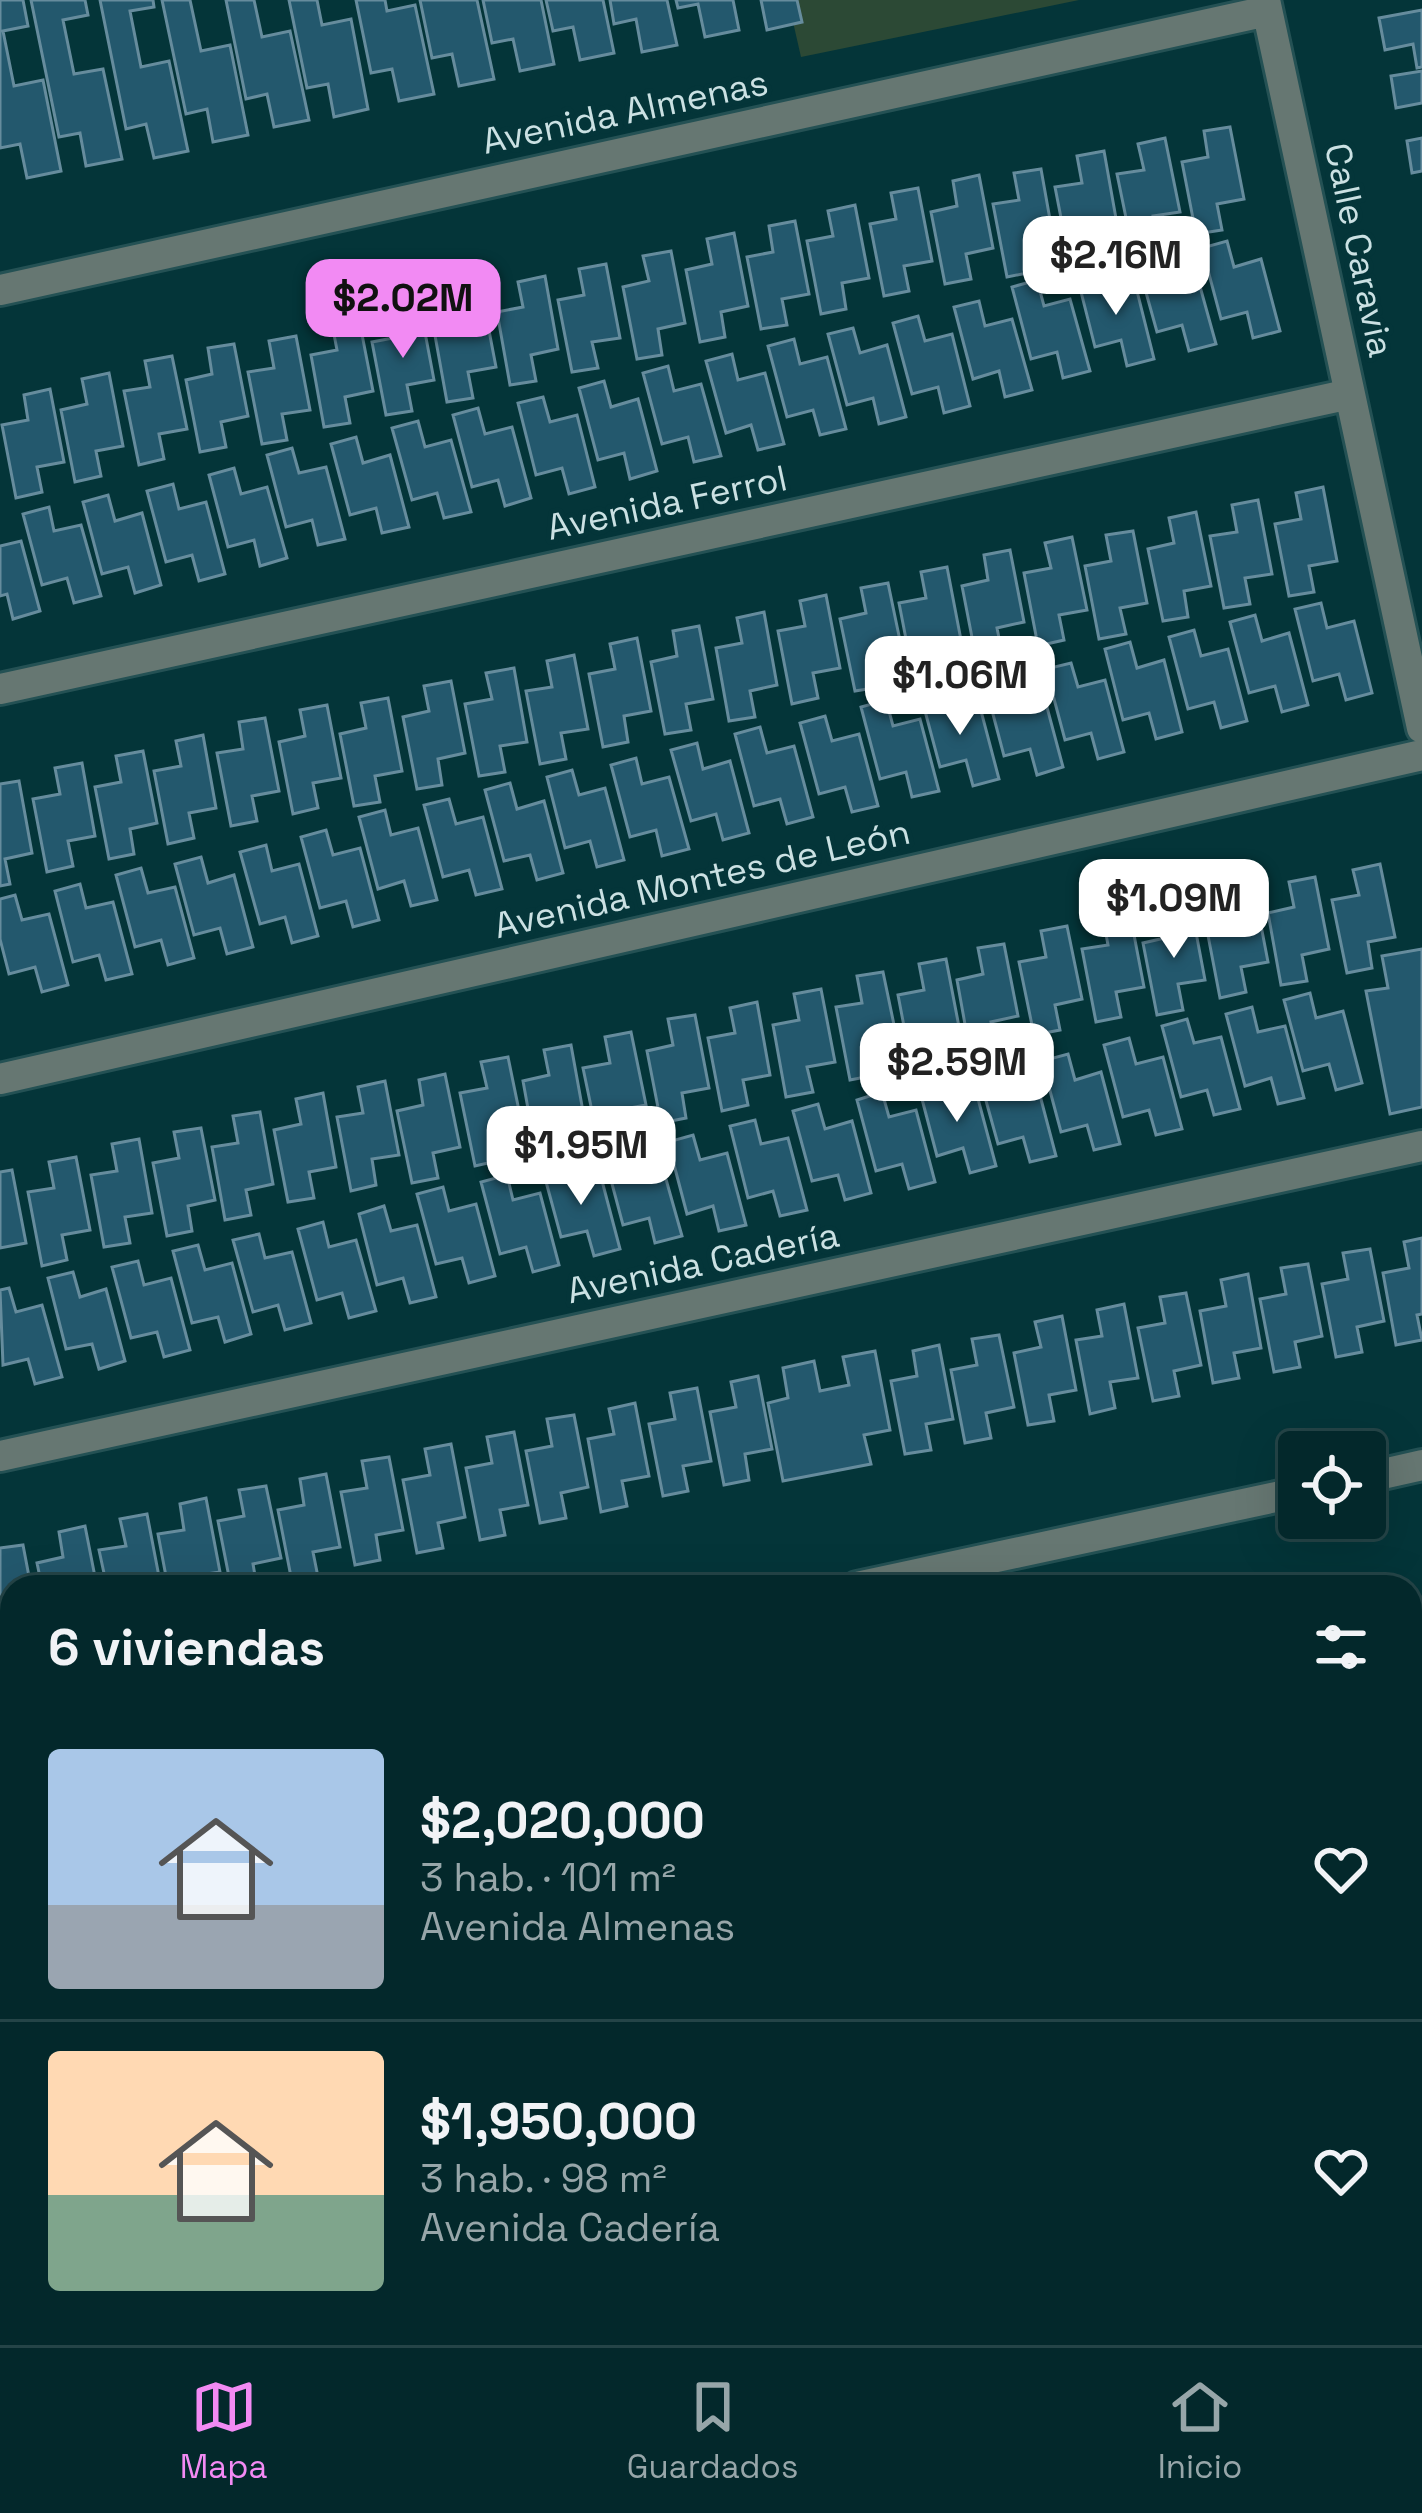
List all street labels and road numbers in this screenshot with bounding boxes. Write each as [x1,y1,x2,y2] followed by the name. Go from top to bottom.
[478,59,772,165] street label: Avenida Almenas
[1314,139,1404,361] street label: Calle Caravia
[543,455,791,551] street label: Avenida Ferrol
[490,809,914,949] street label: Avenida Montes de León
[563,1212,843,1314] street label: Avenida Cadería

